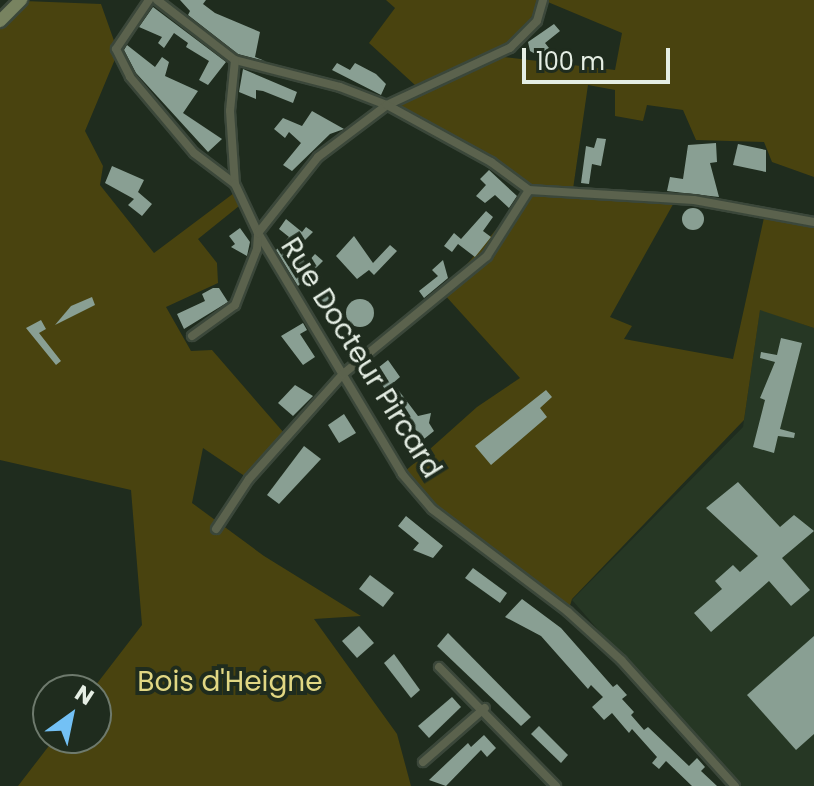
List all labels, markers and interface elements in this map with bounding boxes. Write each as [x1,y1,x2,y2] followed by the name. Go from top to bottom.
[526,32,674,82] scale bar
[536,45,605,78] text: 100 m
[273,232,449,484] street label: Rue Docteur Pircard
[137,665,323,699] park label: Bois d'Heigne
[32,674,112,754] north arrow
[69,678,100,713] text: N

